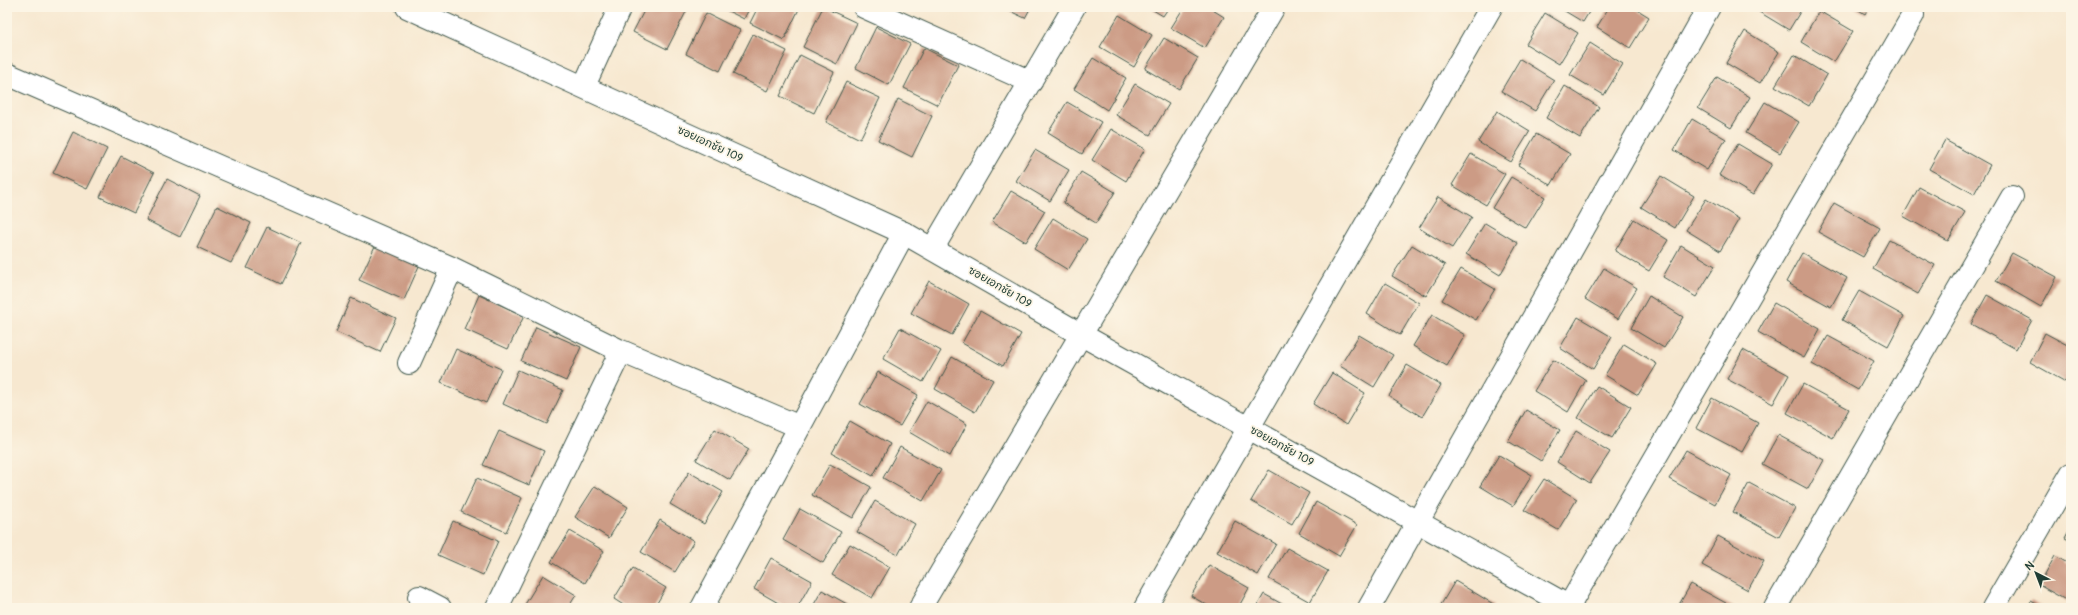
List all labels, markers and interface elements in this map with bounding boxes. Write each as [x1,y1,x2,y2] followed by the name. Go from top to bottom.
[675,122,746,165] street label: ซอยเอกชัย 109
[966,263,1035,310] street label: ซอยเอกชัย 109
[1248,422,1317,469] street label: ซอยเอกชัย 109
[2016,553,2056,593] north arrow
[2023,558,2037,573] text: N

